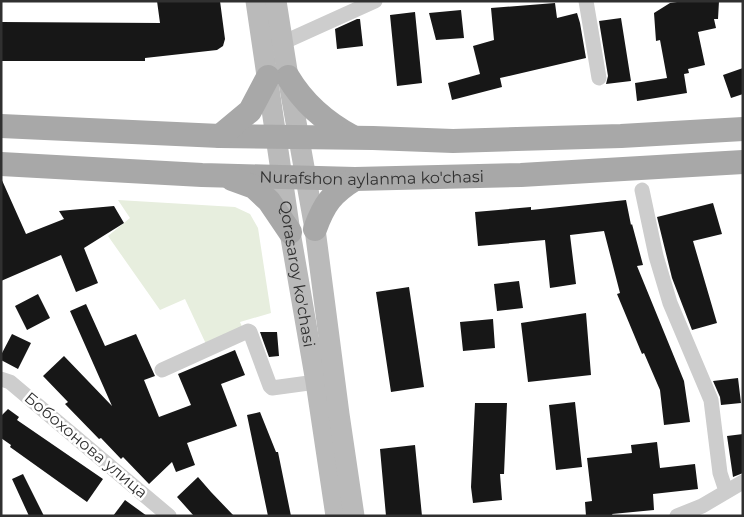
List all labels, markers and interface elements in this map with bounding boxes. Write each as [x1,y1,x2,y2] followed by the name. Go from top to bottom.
[259,166,484,189] street label: Nurafshon aylanma ko'chasi
[276,199,319,349] street label: Qorasaroy ko'chasi
[21,388,151,502] street label: Бобохонова улица

